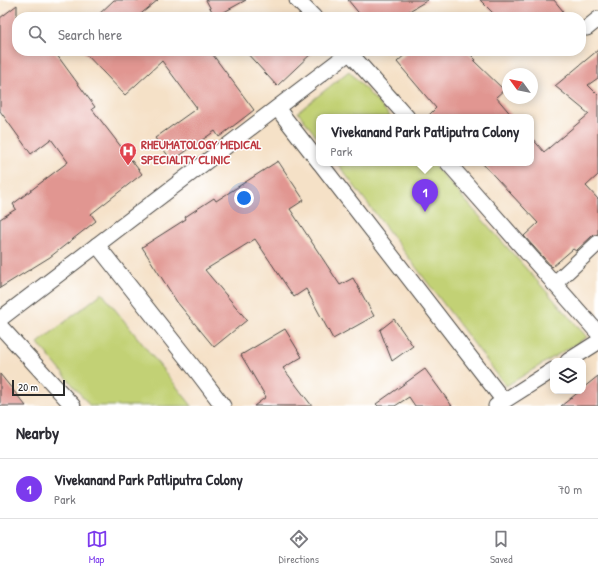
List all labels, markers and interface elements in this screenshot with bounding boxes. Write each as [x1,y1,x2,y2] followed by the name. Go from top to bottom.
[12,12,586,56] search box
[26,23,48,45] icon: search
[58,24,122,45] text: Search here
[502,68,538,104] north arrow
[316,114,534,166] popup
[331,121,519,142] text: Vivekanand Park Patliputra Colony
[141,135,261,168] place label: RHEUMATOLOGY MEDICAL SPECIALITY CLINIC
[118,141,138,166] hospital icon: RHEUMATOLOGY MEDICAL SPECIALITY CLINIC
[331,142,352,160] text: Park
[412,179,438,212] pin: 1
[234,188,254,208] your location
[550,358,586,394] map controls
[550,358,586,394] button: layers
[12,378,65,397] scale bar
[18,380,38,394] text: 20 m
[16,421,59,444] text: Nearby
[54,469,243,490] text: Vivekanand Park Patliputra Colony
[27,480,31,498] text: 1
[558,480,582,498] text: 70 m
[54,490,76,508] text: Park
[86,528,108,566] tab: Map
[279,528,319,566] tab: Directions
[490,528,512,566] tab: Saved

